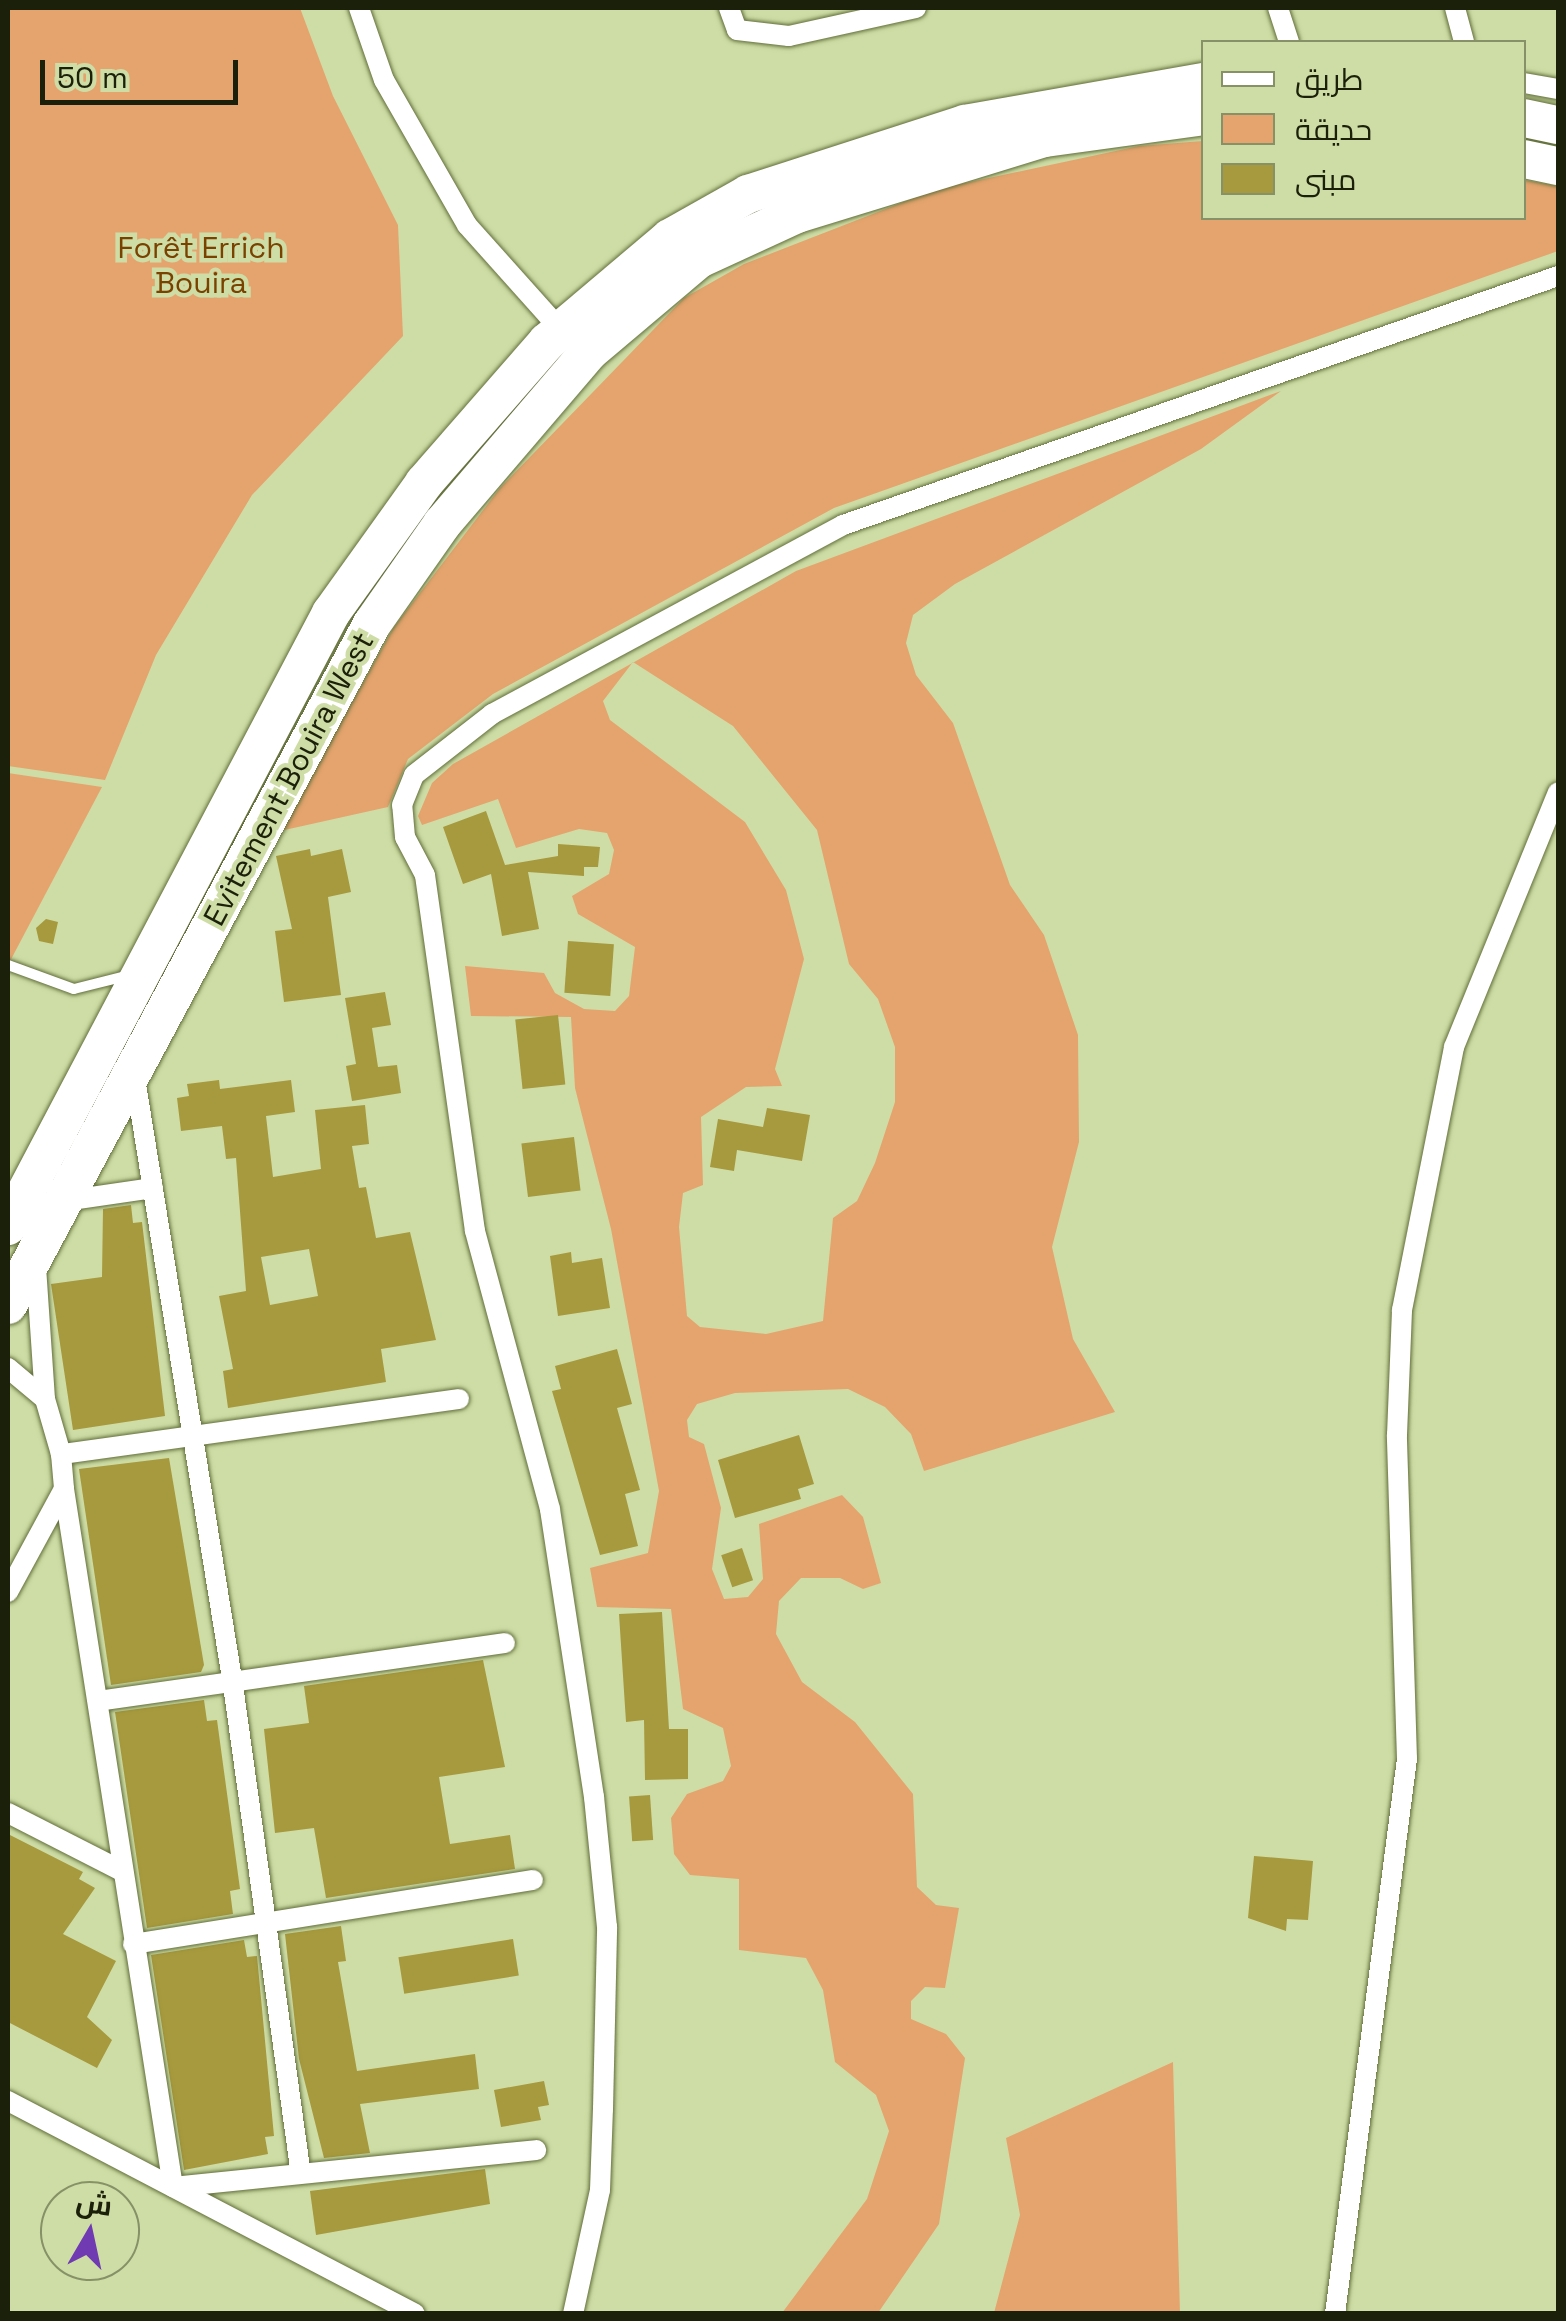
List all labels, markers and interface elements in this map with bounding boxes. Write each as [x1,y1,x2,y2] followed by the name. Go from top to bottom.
[45,40,242,102] scale bar
[1201,40,1526,220] legend
[57,58,128,97] text: 50 m
[1295,60,1364,99] text: طريق
[1295,110,1372,149] text: حديقة
[1295,160,1356,199] text: مبنى
[117,230,285,300] park label: Forêt Errich Bouira
[196,626,382,932] street label: Evitement Bouira West
[40,2181,140,2281] north arrow
[74,2183,115,2224] text: ش

